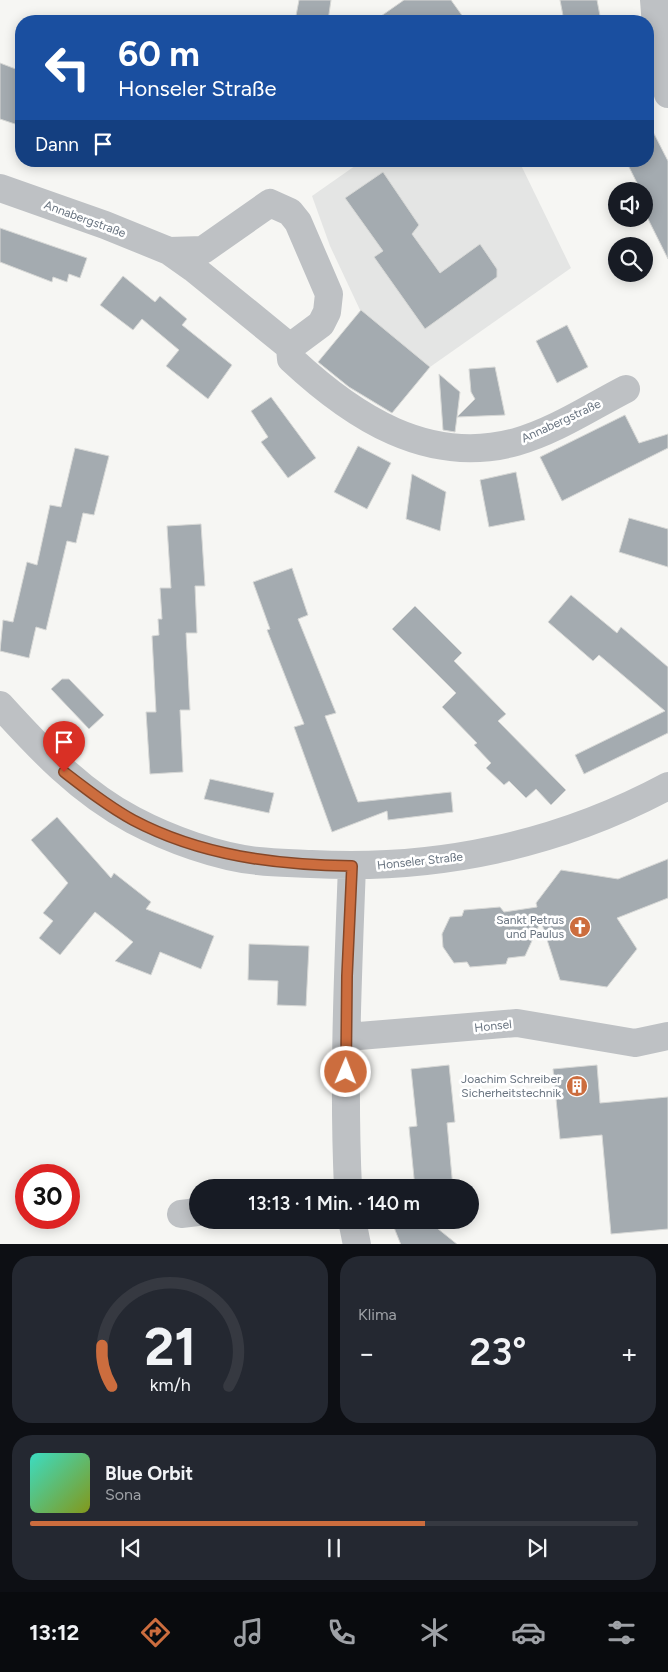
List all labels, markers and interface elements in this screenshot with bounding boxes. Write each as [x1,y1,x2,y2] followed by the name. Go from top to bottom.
[118,33,200,75] text: 60 m
[35,35,100,100] icon: left
[118,75,276,102] text: Honseler Straße
[89,130,117,158] icon: arrive
[35,133,79,156] text: Dann
[608,182,653,282] map controls
[608,182,653,227] button: sound
[42,198,128,240] street label: Annabergstraße
[608,237,653,282] button: search
[519,396,603,446] street label: Annabergstraße
[43,721,85,772] pin
[50,728,78,756] icon: arrive
[376,849,464,872] street label: Honseler Straße
[496,913,564,941] place label: Sankt Petrus und Paulus
[568,915,592,939] church icon: Sankt Petrus und Paulus
[474,1017,512,1035] street label: Honsel
[319,1045,371,1097] position arrow
[461,1072,561,1100] place label: Joachim Schreiber Sicherheitstechnik
[565,1074,589,1098] building icon: Joachim Schreiber Sicherheitstechnik
[15,1164,80,1229] speed limit sign: 30
[248,1192,420,1215] text: 13:13 · 1 Min. · 140 m
[358,1305,397,1324] text: Klima
[144,1316,196,1378] text: 21
[470,1329,526,1375] text: 23°
[358,1336,375,1370] text: −
[621,1336,638,1370] text: +
[150,1374,190,1395] text: km/h
[105,1462,193,1485] text: Blue Orbit
[105,1485,141,1504] text: Sona
[117,1534,145,1562] icon: previous
[320,1534,348,1562] icon: pause
[523,1534,551,1562] icon: next
[138,1615,173,1650] icon: directions
[231,1615,266,1650] icon: music
[324,1615,359,1650] icon: phone
[417,1615,452,1650] icon: climate
[511,1615,546,1650] icon: car
[604,1615,639,1650] icon: filters
[29,1619,79,1646] text: 13:12

